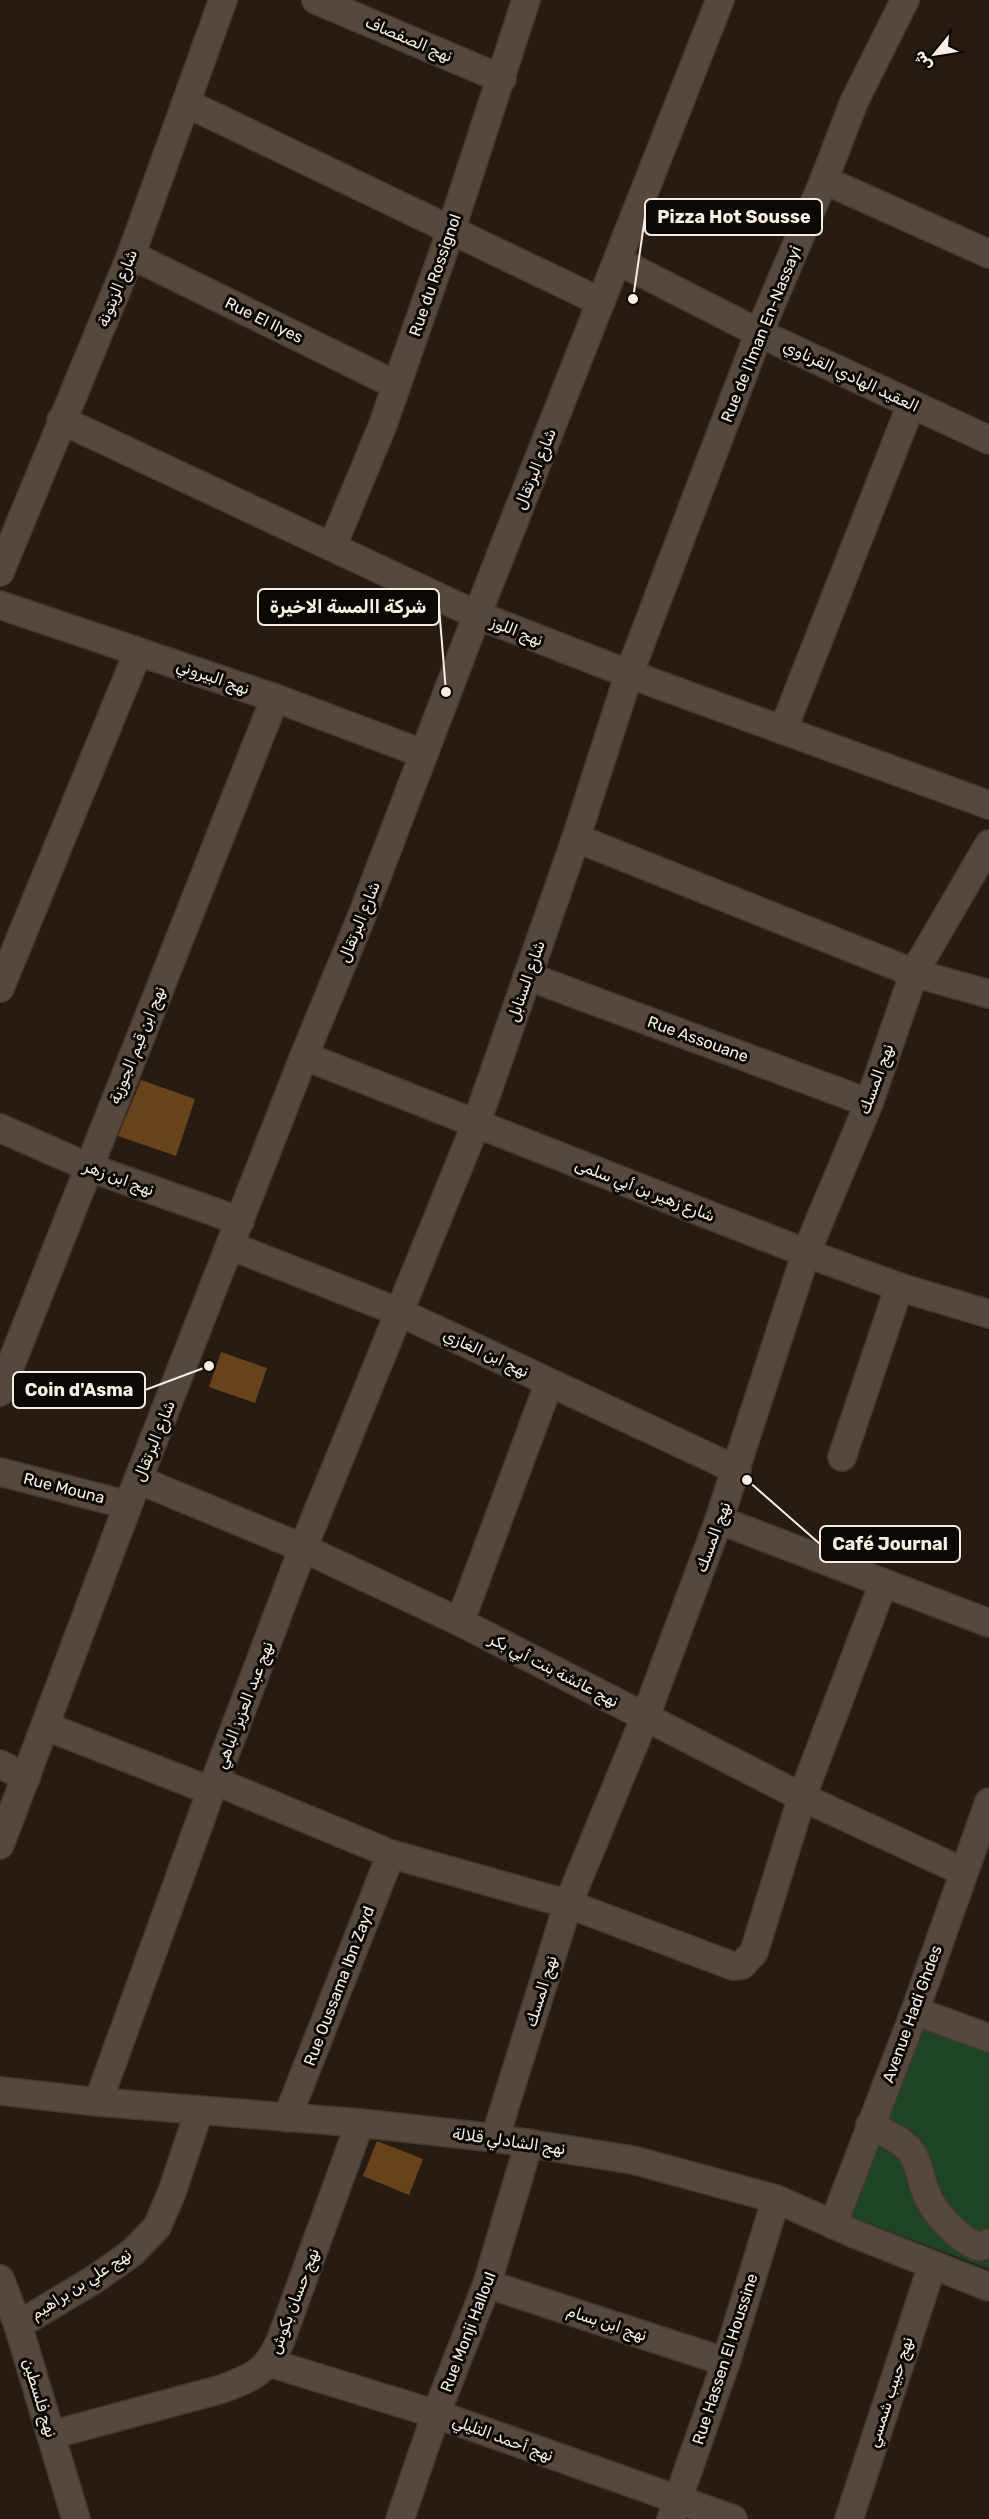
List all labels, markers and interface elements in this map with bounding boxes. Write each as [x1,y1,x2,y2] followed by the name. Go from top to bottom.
[362,12,455,68] street label: نهج الصفصاف
[905,24,965,84] north arrow
[909,48,936,75] text: ش
[645,199,822,235] callout: Pizza Hot Sousse
[657,206,811,228] text: Pizza Hot Sousse
[405,211,465,339] street label: Rue du Rossignol
[717,243,805,425] street label: Rue de l'Iman En-Nassayi
[93,247,143,330] street label: شارع الزيتونة
[222,293,306,347] street label: Rue El Ilyes
[779,336,922,418] street label: العقيد الهادي القرناوي
[510,426,562,513] street label: شارع البرتقال
[258,589,439,625] callout: شركة االمسة الاخيرة
[270,596,426,618] text: شركة االمسة الاخيرة
[486,612,546,652] street label: نهج اللوز
[173,656,252,701] street label: نهج البيروني
[334,879,386,966] street label: شارع البرتقال
[503,938,551,1025] street label: شارع السنابل
[105,983,171,1107] street label: نهج ابن قيم الجوزية
[645,1012,751,1066] street label: Rue Assouane
[854,1041,899,1118] street label: نهج المسك
[571,1155,718,1228] street label: شارع زهير بن أبي سلمى
[80,1156,157,1201] street label: نهج ابن زهر
[439,1325,532,1383] street label: نهج ابن الغازي
[13,1372,145,1408] callout: Coin d'Asma
[25,1379,133,1401] text: Coin d'Asma
[129,1398,181,1485] street label: شارع البرتقال
[21,1469,107,1507] street label: Rue Mouna
[691,1499,736,1576] street label: نهج المسك
[820,1526,960,1562] callout: Café Journal
[832,1533,948,1555] text: Café Journal
[484,1629,622,1714] street label: نهج عائشة بنت أبي بكر
[211,1639,280,1773] street label: نهج عبد العزيز الباهي
[300,1904,378,2068] street label: Rue Oussama Ibn Zayd
[878,1943,946,2085] street label: Avenue Hadi Ghdes
[521,1953,563,2030] street label: نهج المسك
[451,2124,567,2161] street label: نهج الشادلي قلالة
[27,2244,137,2326] street label: نهج علي بن براهيم
[265,2245,325,2357] street label: نهج حسان بكوش
[436,2269,500,2395] street label: Rue Monji Halloul
[688,2271,762,2447] street label: Rue Hassen El Houssine
[564,2301,650,2347] street label: نهج ابن بسام
[863,2334,920,2451] street label: نهج حبيب شمسي
[17,2356,61,2440] street label: نهج فلسطين
[449,2411,556,2468] street label: نهج أحمد التليلي

